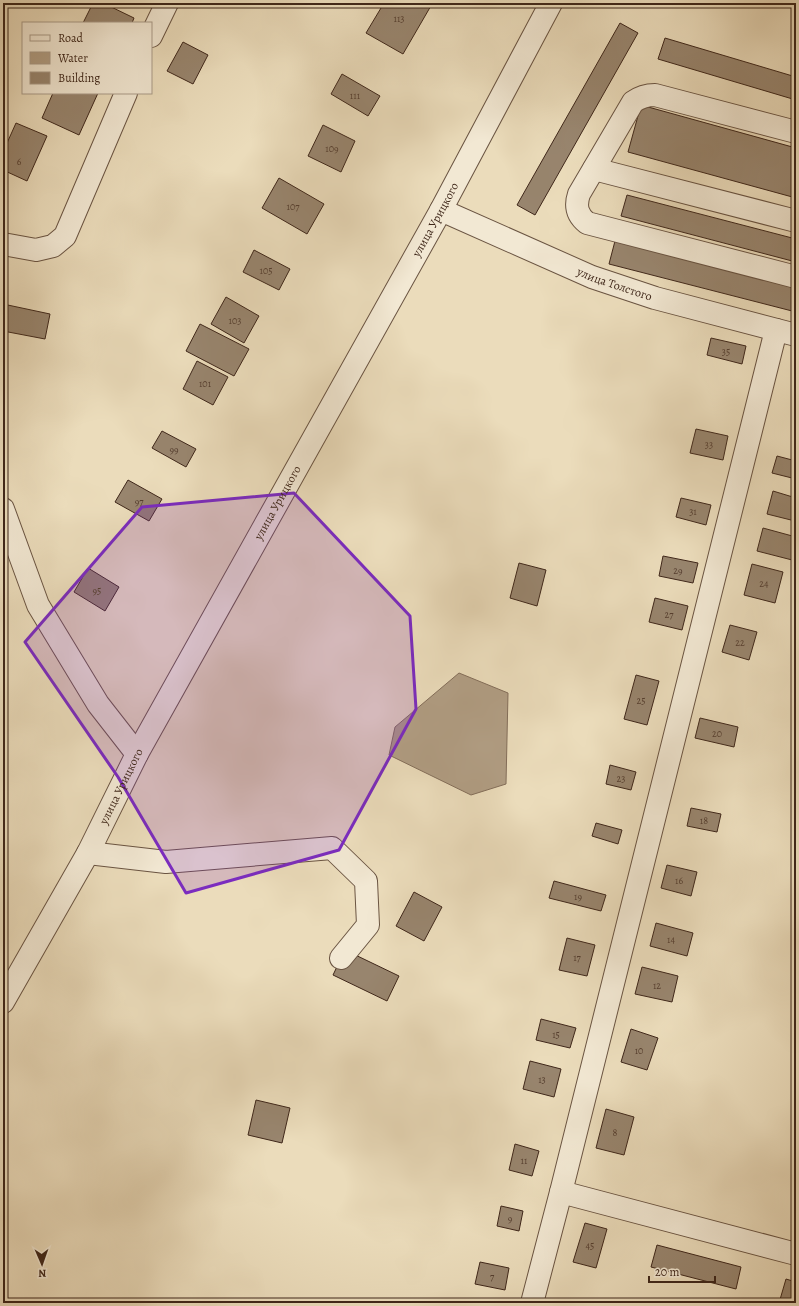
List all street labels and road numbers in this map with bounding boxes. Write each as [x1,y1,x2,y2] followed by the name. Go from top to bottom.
[408,180,462,261] street label: улица Урицкого
[574,263,654,305] street label: улица Толстого
[250,463,305,543] street label: улица Урицкого
[95,745,147,828] street label: улица Урицкого

